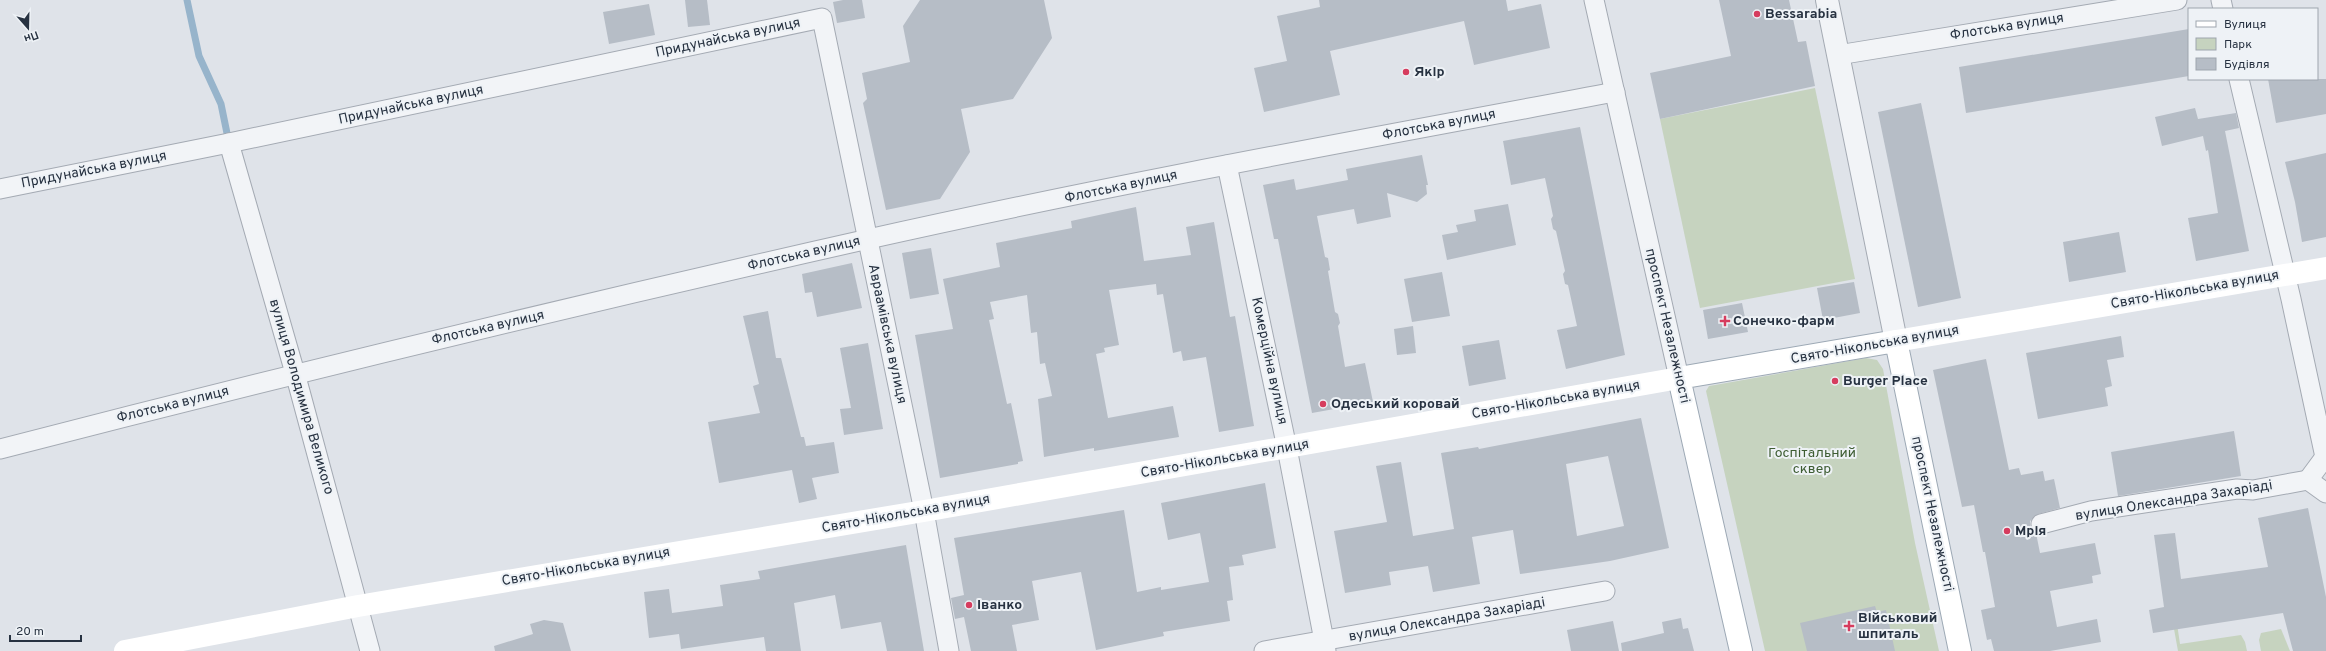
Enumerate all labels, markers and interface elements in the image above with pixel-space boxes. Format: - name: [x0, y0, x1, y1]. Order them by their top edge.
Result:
- place label: Bessarabia: [1765, 6, 1837, 23]
- north arrow: [8, 8, 48, 48]
- legend: [2188, 8, 2318, 80]
- marker: Bessarabia: [1752, 9, 1762, 19]
- street label: Флотська вулиця: [1949, 10, 2065, 44]
- street label: Придунайська вулиця: [654, 14, 802, 62]
- text: Вулиця: [2224, 17, 2266, 33]
- text: Пн: [22, 27, 40, 46]
- text: Парк: [2224, 37, 2252, 53]
- text: Будівля: [2224, 57, 2270, 73]
- place label: Якір: [1414, 64, 1445, 81]
- marker: Якір: [1401, 67, 1411, 77]
- street label: Придунайська вулиця: [337, 81, 485, 129]
- street label: Флотська вулиця: [1381, 106, 1497, 144]
- street label: Придунайська вулиця: [20, 148, 168, 192]
- street label: Флотська вулиця: [1063, 167, 1179, 207]
- street label: Флотська вулиця: [746, 233, 862, 275]
- street label: проспект Незалежності: [1641, 247, 1693, 405]
- street label: Авраамівська вулиця: [864, 263, 910, 405]
- street label: Свято-Нікольська вулиця: [2110, 267, 2280, 313]
- street label: Комерційна вулиця: [1247, 296, 1291, 426]
- street label: вулиця Володимира Великого: [265, 297, 337, 497]
- street label: Флотська вулиця: [430, 307, 546, 349]
- place label: Сонечко-фарм: [1733, 313, 1835, 330]
- marker: Сонечко-фарм: [1720, 316, 1730, 326]
- street label: Свято-Нікольська вулиця: [1790, 322, 1960, 368]
- place label: Burger Place: [1843, 373, 1928, 390]
- marker: Burger Place: [1830, 376, 1840, 386]
- street label: Свято-Нікольська вулиця: [1471, 377, 1641, 423]
- street label: Флотська вулиця: [115, 383, 231, 427]
- place label: Одеський коровай: [1331, 396, 1460, 413]
- marker: Одеський коровай: [1318, 399, 1328, 409]
- street label: проспект Незалежності: [1907, 435, 1957, 593]
- street label: Свято-Нікольська вулиця: [1140, 436, 1310, 482]
- park label: Госпітальний сквер: [1768, 445, 1856, 478]
- street label: вулиця Олександра Захаріаді: [2074, 477, 2274, 525]
- street label: Свято-Нікольська вулиця: [821, 491, 991, 537]
- place label: Мрія: [2015, 523, 2046, 540]
- marker: Мрія: [2002, 526, 2012, 536]
- street label: Свято-Нікольська вулиця: [501, 544, 671, 590]
- street label: вулиця Олександра Захаріаді: [1347, 594, 1547, 646]
- place label: Іванко: [977, 597, 1022, 614]
- marker: Іванко: [964, 600, 974, 610]
- place label: Військовий шпиталь: [1858, 610, 1937, 643]
- scale bar: [10, 617, 81, 643]
- marker: Військовий шпиталь: [1843, 620, 1855, 632]
- text: 20 m: [16, 624, 44, 640]

